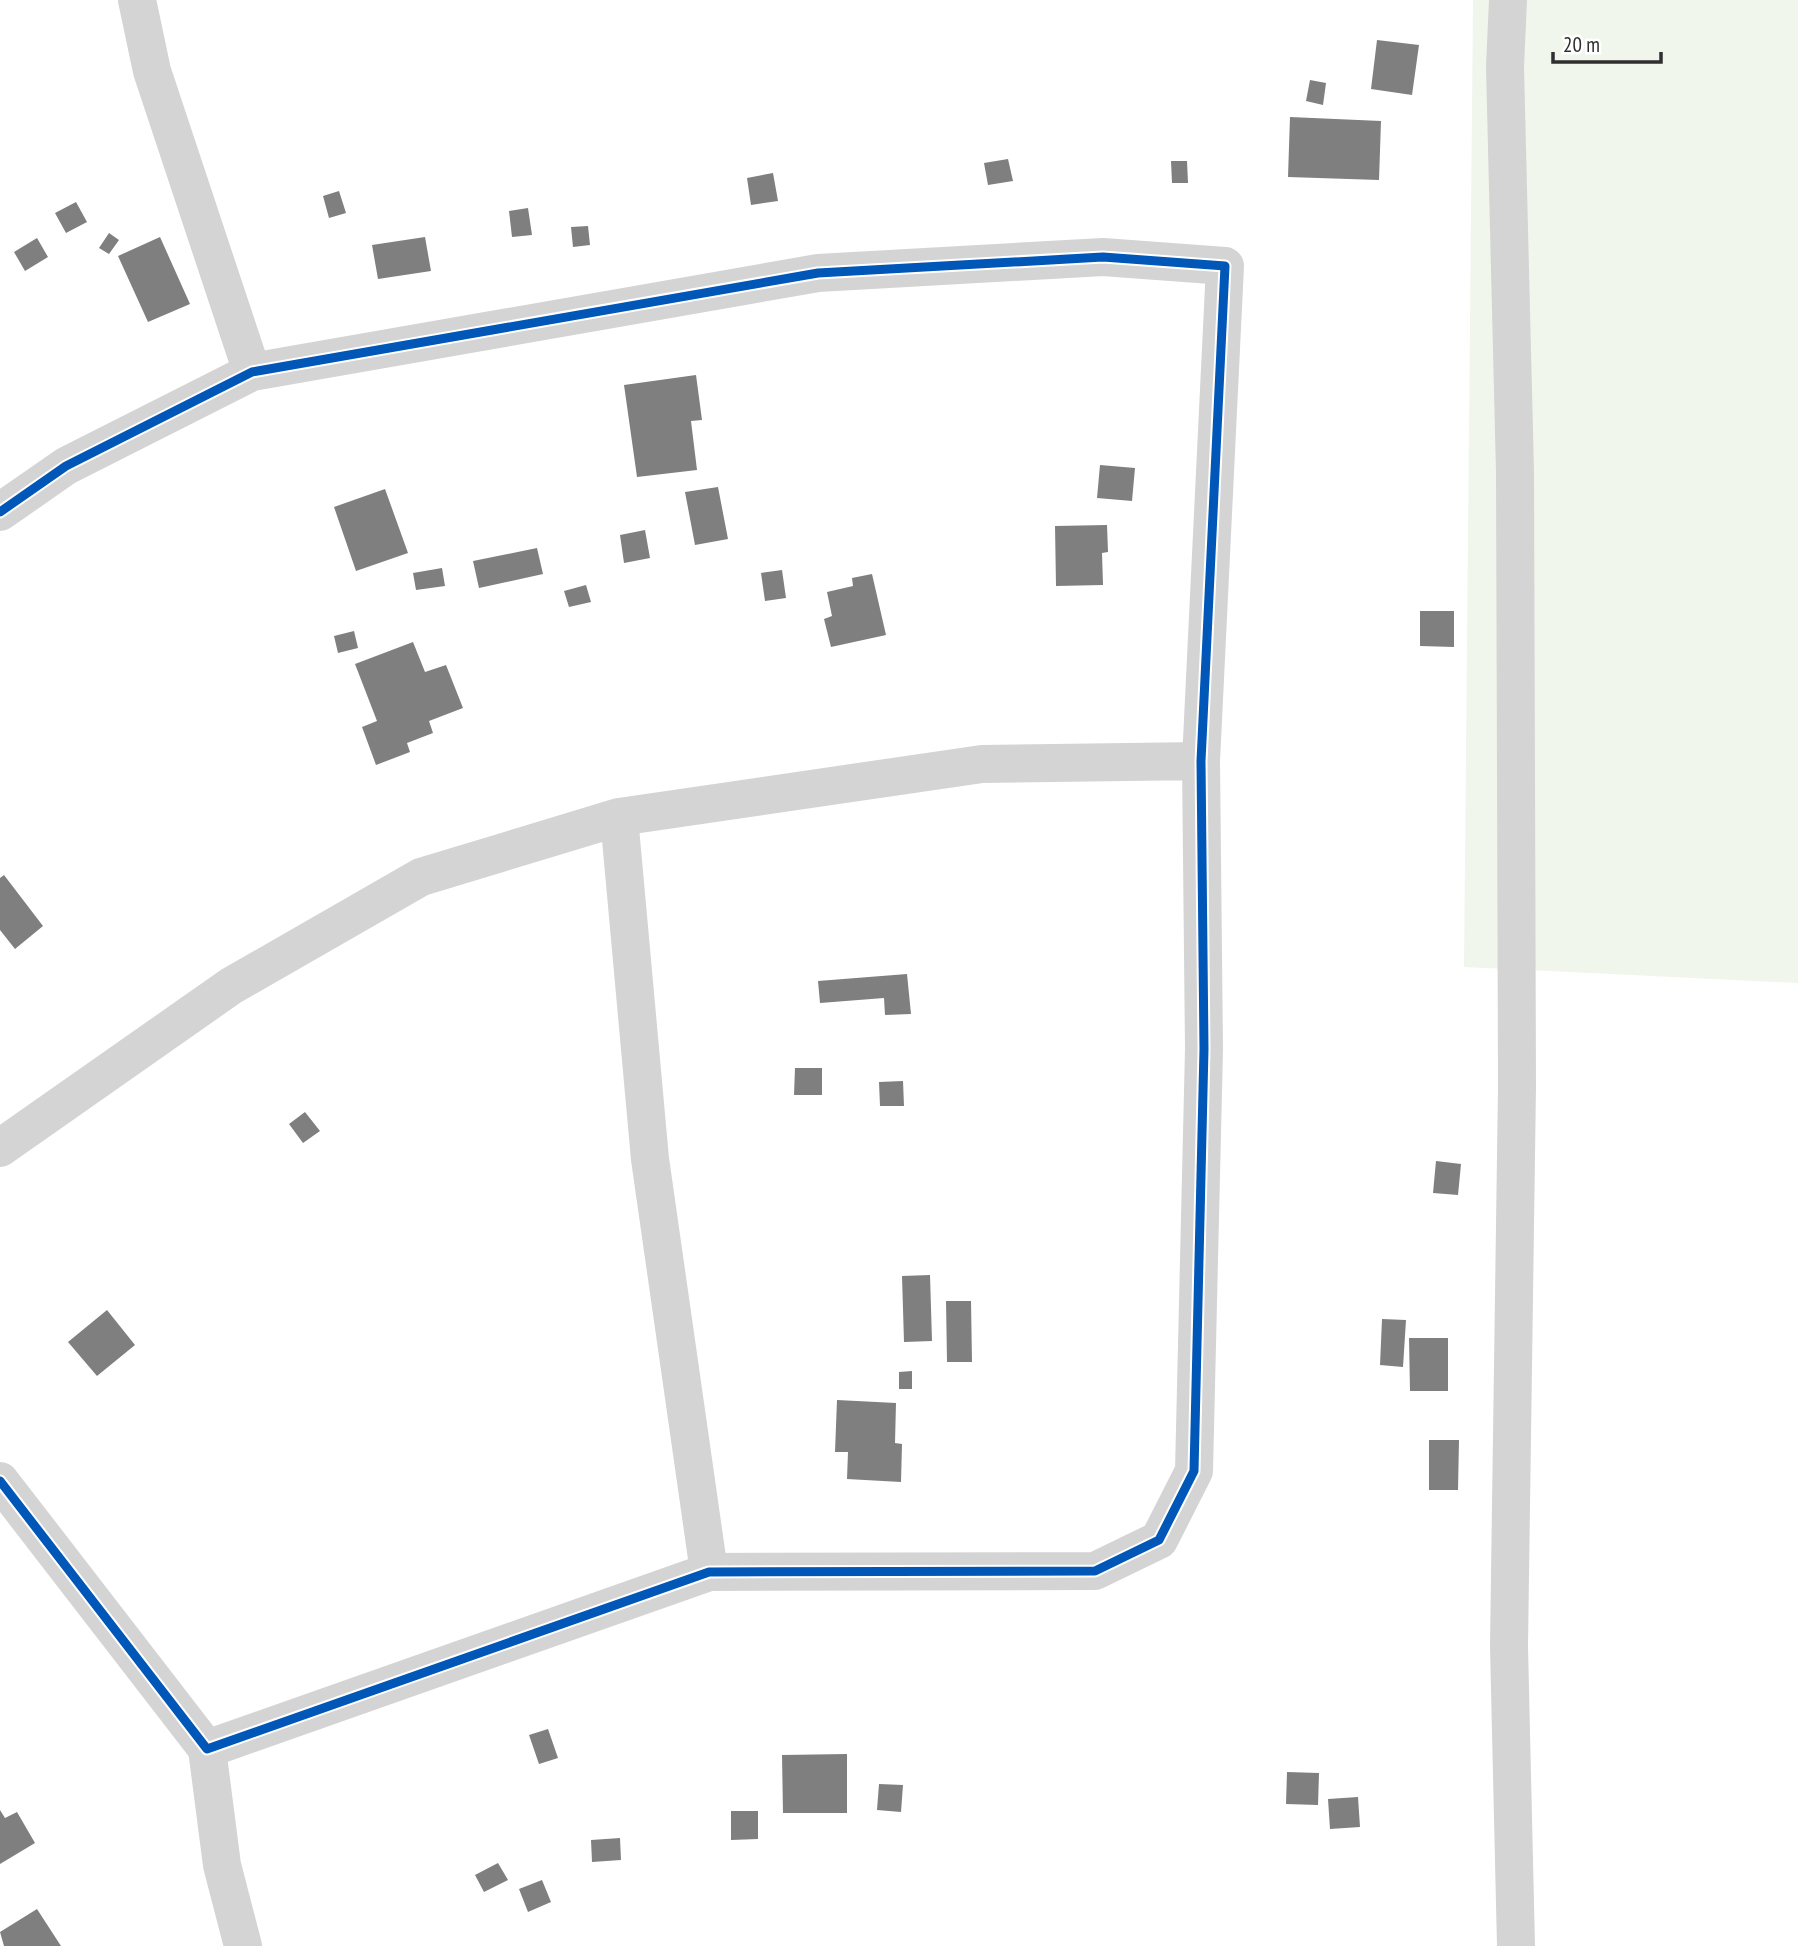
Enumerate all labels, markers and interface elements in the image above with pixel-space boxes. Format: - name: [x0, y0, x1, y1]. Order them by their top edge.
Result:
- scale bar: [1553, 21, 1661, 65]
- text: 20 m: [1563, 31, 1600, 58]

